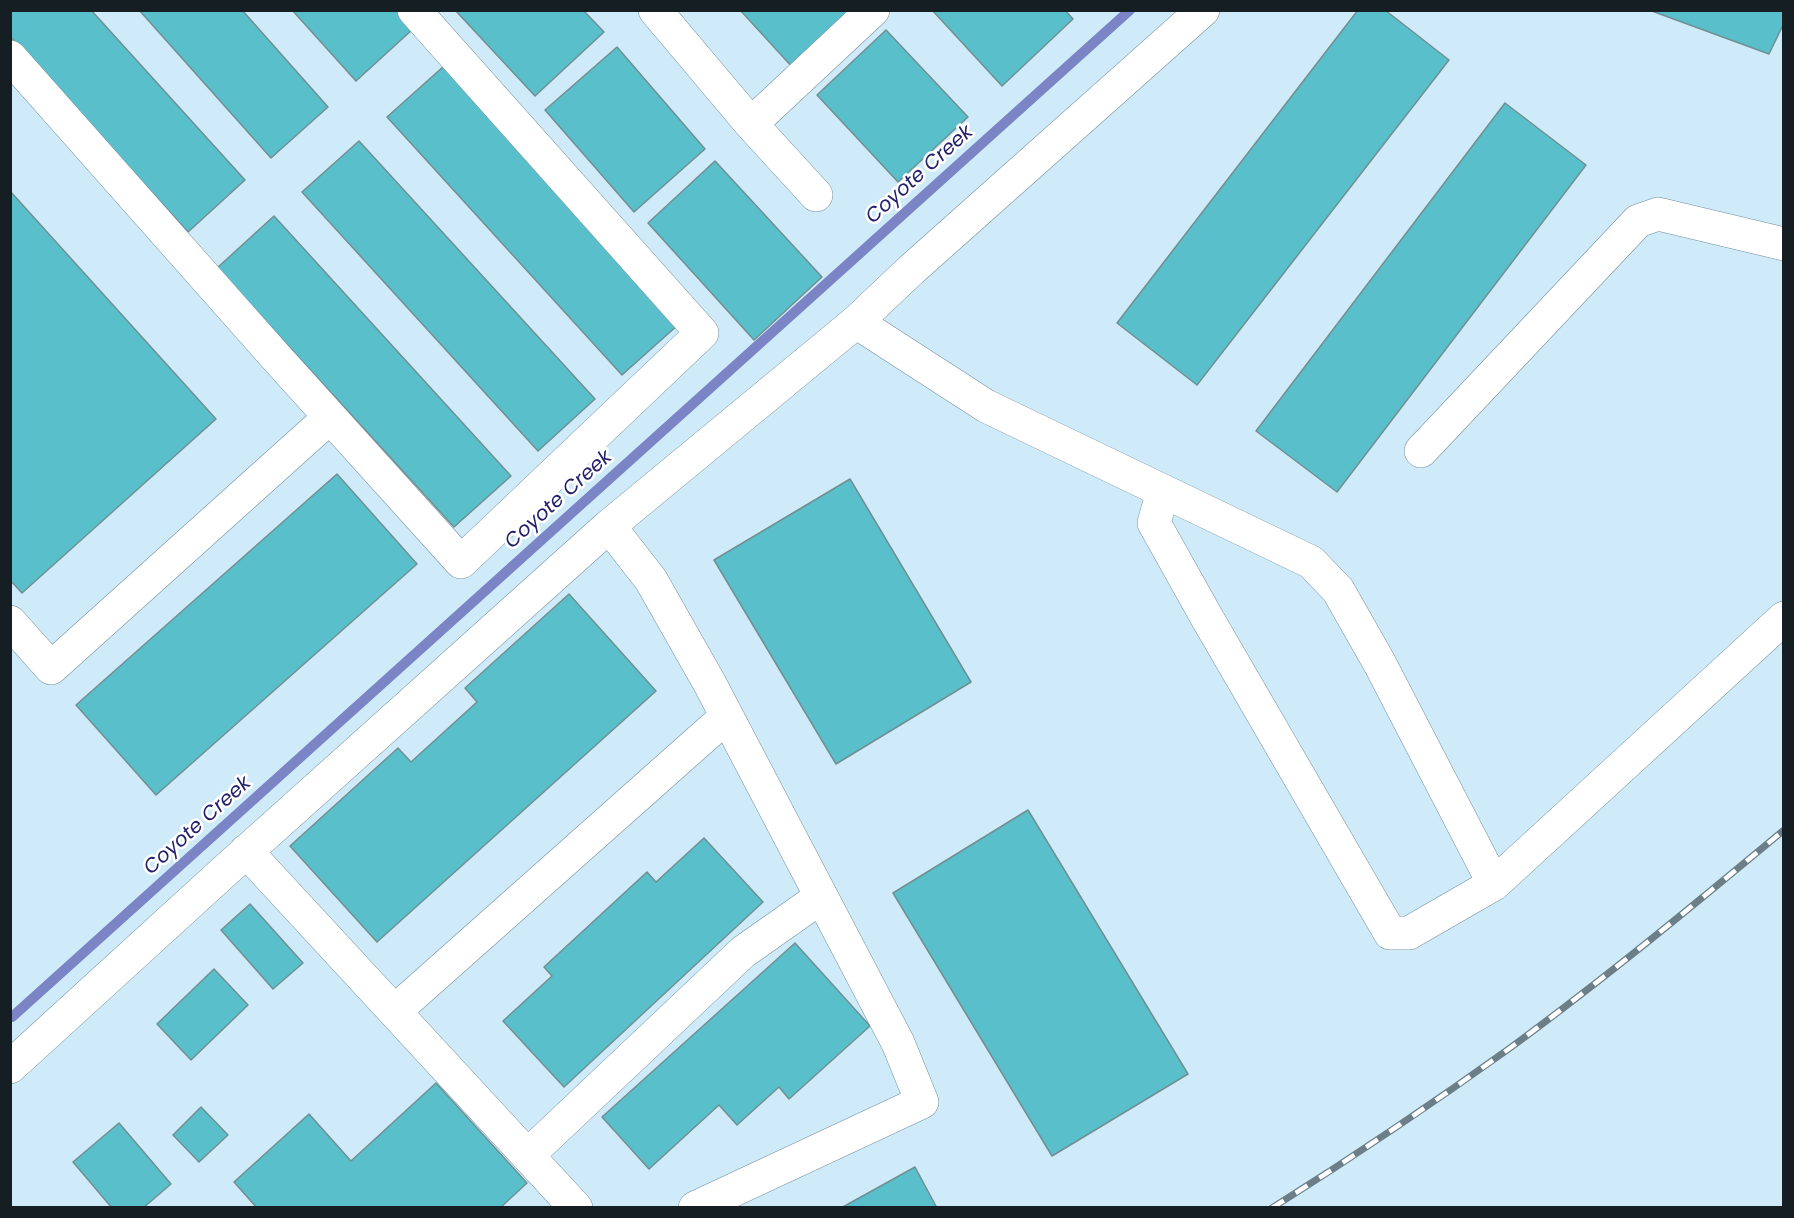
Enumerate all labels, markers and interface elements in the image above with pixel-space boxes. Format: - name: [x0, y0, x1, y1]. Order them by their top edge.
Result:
- water label: Coyote Creek: [861, 121, 979, 229]
- water label: Coyote Creek: [500, 446, 618, 554]
- water label: Coyote Creek: [139, 772, 257, 880]

